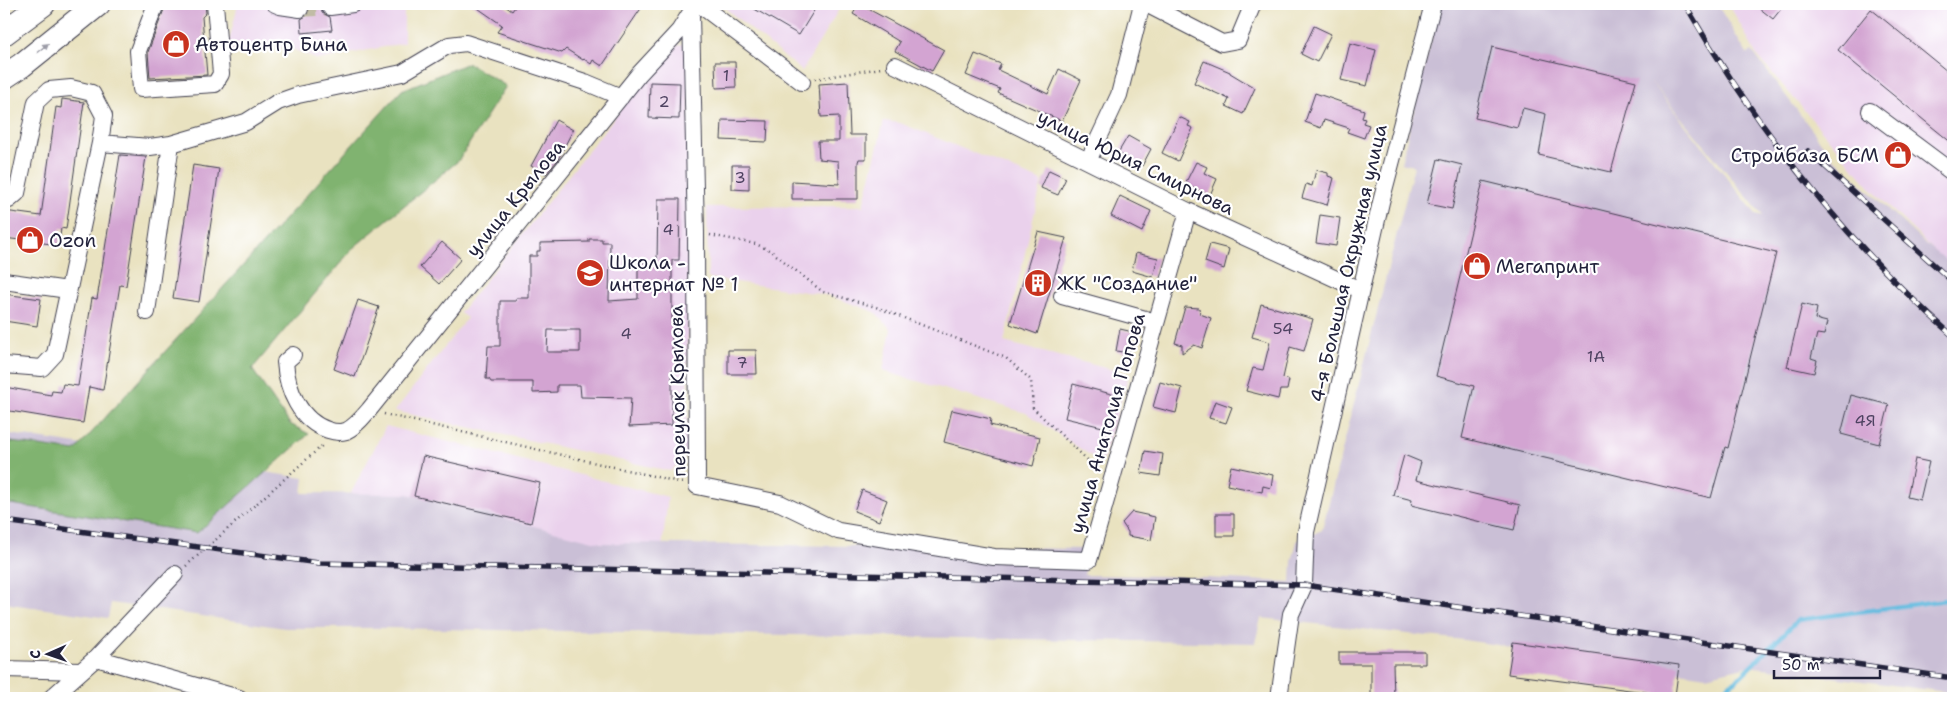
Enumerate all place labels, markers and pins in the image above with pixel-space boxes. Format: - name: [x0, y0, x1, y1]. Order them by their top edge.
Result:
- shop icon: Автоцентр Бина: [161, 29, 191, 59]
- place label: Автоцентр Бина: [195, 32, 348, 57]
- shop icon: Стройбаза БСМ: [1883, 140, 1913, 170]
- place label: Стройбаза БСМ: [1731, 143, 1879, 168]
- shop icon: Ozon: [15, 225, 45, 255]
- place label: Ozon: [49, 228, 96, 253]
- place label: Школа - интернат № 1: [609, 250, 739, 297]
- shop icon: Мегапринт: [1462, 251, 1492, 281]
- place label: Мегапринт: [1496, 254, 1599, 279]
- school or university icon: Школа - интернат № 1: [575, 258, 605, 288]
- building icon: ЖК "Создание": [1023, 268, 1053, 298]
- place label: ЖК "Создание": [1057, 271, 1197, 296]

